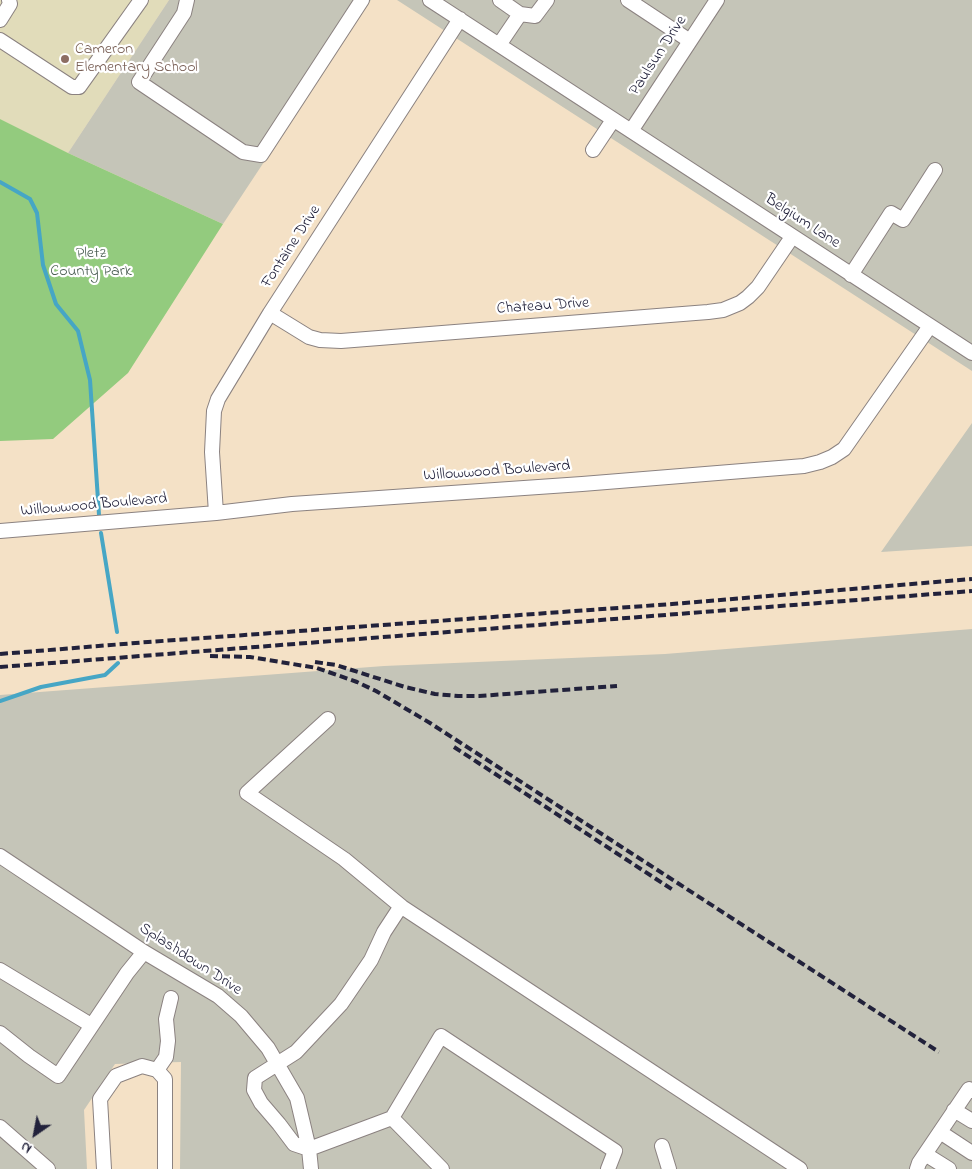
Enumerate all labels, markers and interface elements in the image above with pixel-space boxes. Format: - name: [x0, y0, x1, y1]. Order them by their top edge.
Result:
- street label: Paulsun Drive: [626, 12, 692, 100]
- place label: Cameron Elementary School: [75, 40, 198, 78]
- marker: Cameron Elementary School: [59, 53, 71, 65]
- street label: Belgium Lane: [761, 191, 843, 253]
- street label: Fontaine Drive: [258, 202, 326, 292]
- park label: Pletz County Park: [50, 244, 132, 282]
- street label: Chateau Drive: [496, 294, 590, 320]
- street label: Willowwood Boulevard: [423, 457, 571, 487]
- street label: Willowwood Boulevard: [20, 490, 168, 522]
- street label: Splashdown Drive: [135, 920, 245, 1000]
- north arrow: [10, 1109, 60, 1159]
- text: N: [17, 1136, 36, 1158]

